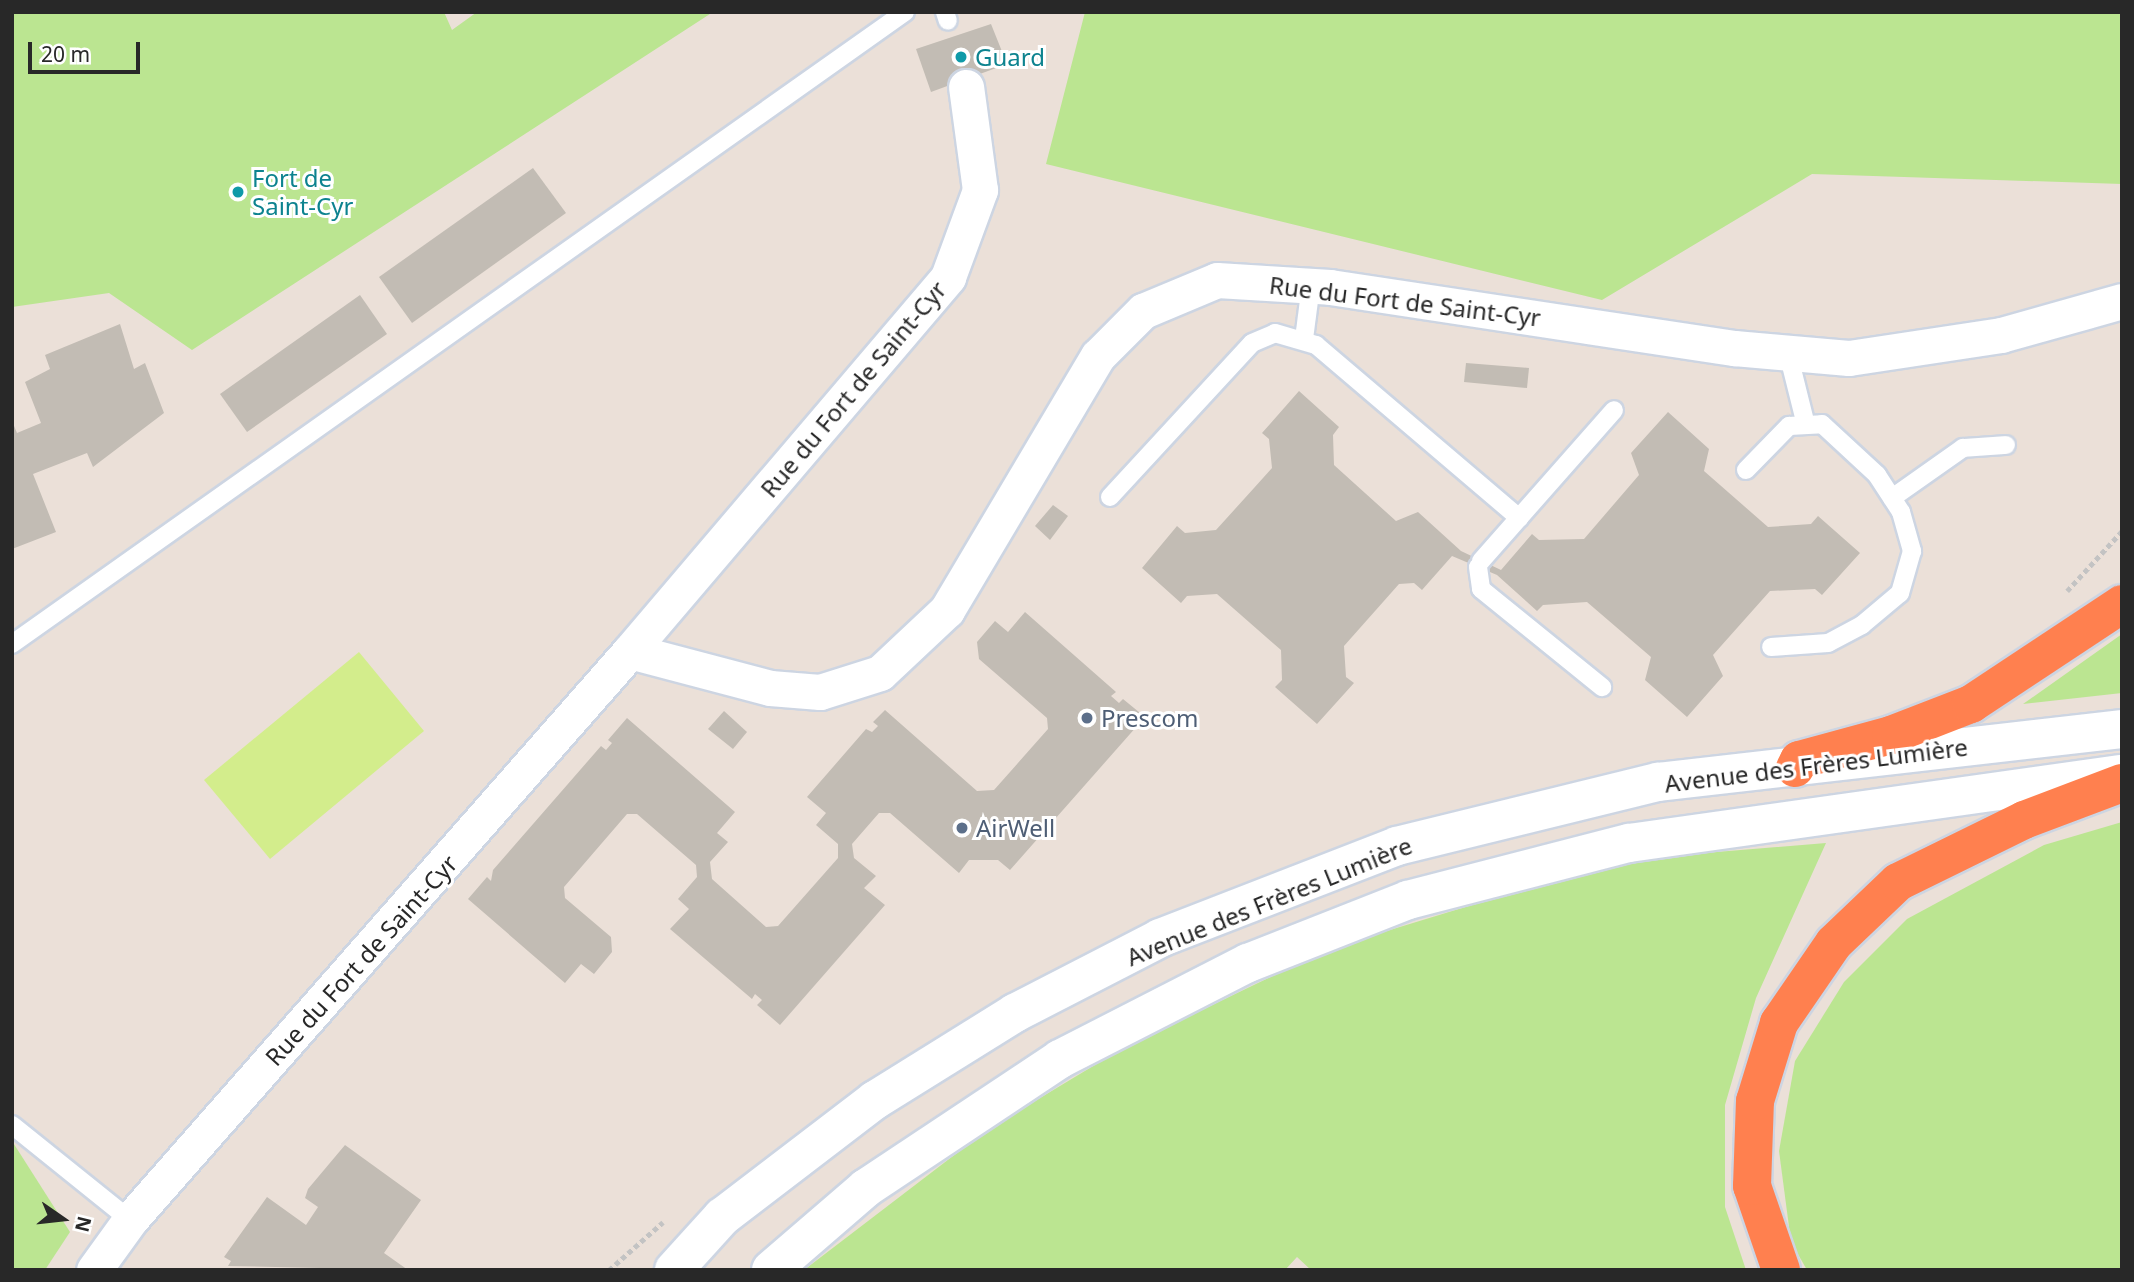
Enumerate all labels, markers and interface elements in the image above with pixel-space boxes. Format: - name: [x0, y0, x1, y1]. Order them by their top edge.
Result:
- scale bar: [32, 28, 144, 72]
- text: 20 m: [41, 40, 90, 68]
- place label: Guard: [975, 43, 1045, 71]
- marker: Guard: [953, 49, 969, 65]
- place label: Fort de Saint-Cyr: [252, 164, 353, 220]
- marker: Fort de Saint-Cyr: [230, 184, 246, 200]
- street label: Rue du Fort de Saint-Cyr: [1268, 270, 1542, 332]
- street label: Rue du Fort de Saint-Cyr: [754, 275, 952, 503]
- place label: Prescom: [1101, 704, 1198, 732]
- marker: Prescom: [1079, 710, 1095, 726]
- street label: Avenue des Frères Lumière: [1663, 732, 1969, 798]
- place label: AirWell: [976, 814, 1055, 842]
- marker: AirWell: [954, 820, 970, 836]
- street label: Avenue des Frères Lumière: [1122, 830, 1416, 972]
- street label: Rue du Fort de Saint-Cyr: [259, 849, 463, 1071]
- north arrow: [28, 1184, 98, 1254]
- text: N: [69, 1213, 98, 1235]

